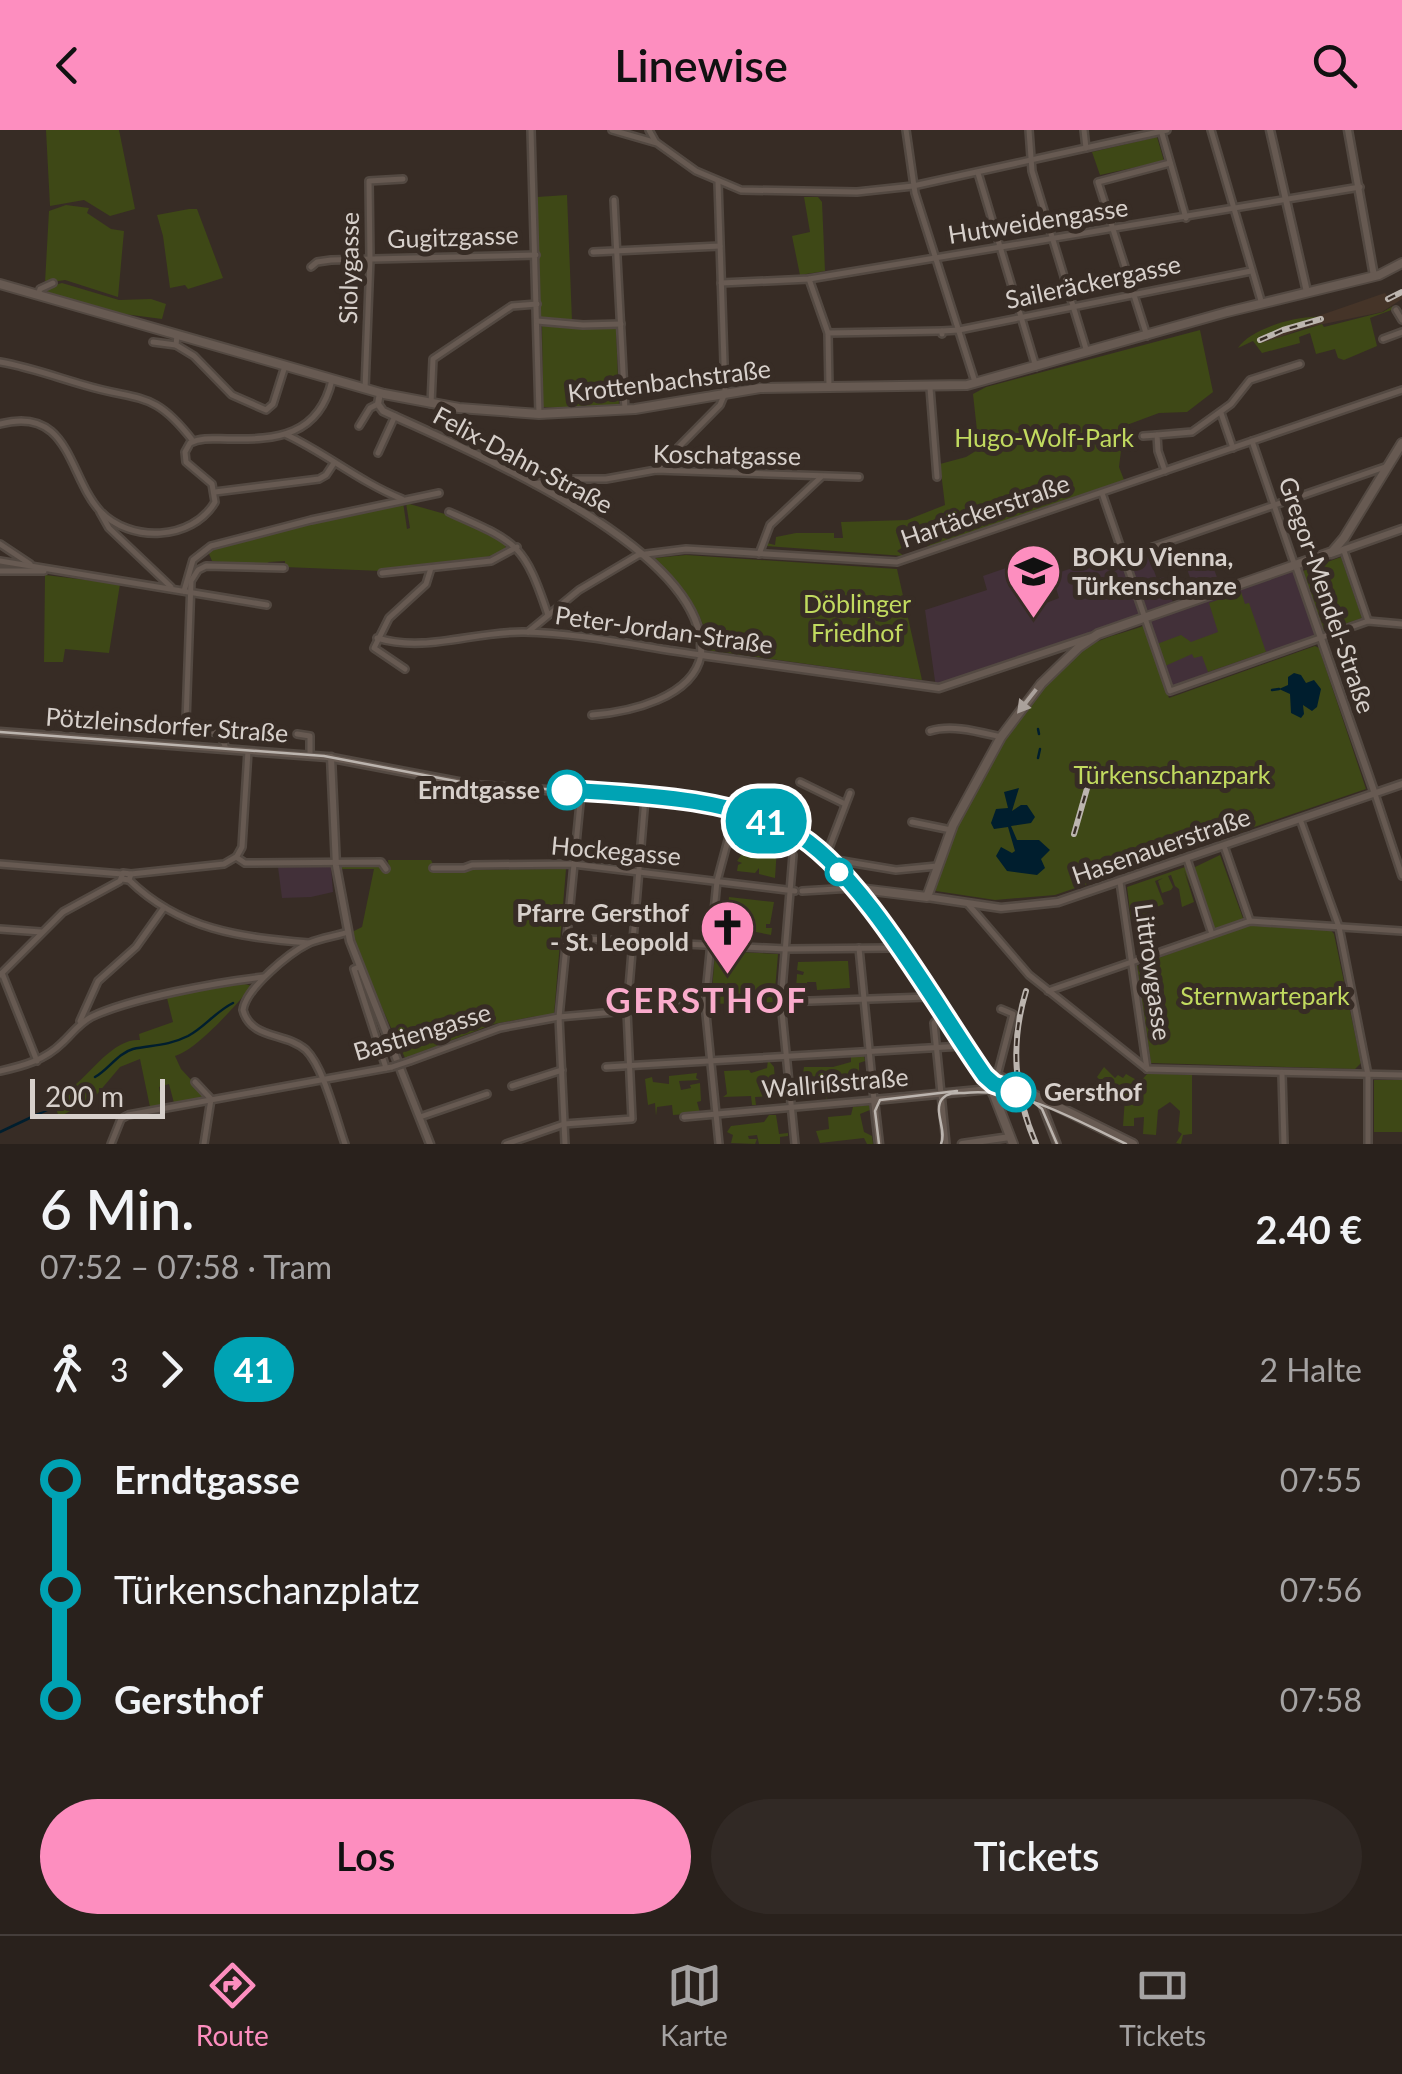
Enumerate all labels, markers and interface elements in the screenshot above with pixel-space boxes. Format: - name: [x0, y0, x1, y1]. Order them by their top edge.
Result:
- icon: back: [40, 38, 95, 93]
- text: Linewise: [614, 38, 788, 92]
- icon: search: [1307, 38, 1362, 93]
- street label: Hutweidengasse: [946, 191, 1130, 249]
- street label: Siolygasse: [332, 212, 364, 324]
- street label: Gugitzgasse: [387, 219, 519, 253]
- street label: Saileräckergasse: [1002, 248, 1183, 314]
- street label: Krottenbachstraße: [566, 353, 772, 407]
- street label: Felix-Dahn-Straße: [429, 399, 618, 519]
- park label: Hugo-Wolf-Park: [954, 422, 1134, 452]
- street label: Koschatgasse: [653, 438, 801, 470]
- street label: Hartäckerstraße: [896, 467, 1073, 553]
- street label: Gregor-Mendel-Straße: [1273, 473, 1383, 717]
- school or university icon: BOKU Vienna, Türkenschanze: [1003, 541, 1063, 620]
- place label: BOKU Vienna, Türkenschanze: [1072, 541, 1237, 600]
- park label: Döblinger Friedhof: [803, 588, 911, 647]
- street label: Peter-Jordan-Straße: [553, 599, 775, 659]
- one-way arrow: [1018, 688, 1038, 714]
- street label: Pötzleinsdorfer Straße: [45, 701, 289, 747]
- park label: Türkenschanzpark: [1074, 759, 1271, 789]
- marker: Erndtgasse: [548, 771, 586, 809]
- place label: Erndtgasse: [418, 774, 540, 804]
- line badge: 41: [721, 788, 811, 854]
- text: 41: [746, 800, 786, 842]
- street label: Hasenauerstraße: [1068, 801, 1254, 890]
- street label: Hockegasse: [550, 829, 682, 871]
- unlabelled marker: [826, 859, 852, 885]
- place label: Pfarre Gersthof - St. Leopold: [516, 897, 689, 956]
- church icon: Pfarre Gersthof - St. Leopold: [698, 897, 758, 976]
- street label: Littrowgasse: [1130, 901, 1178, 1042]
- district label: GERSTHOF: [605, 978, 809, 1020]
- park label: Sternwartepark: [1180, 980, 1350, 1010]
- street label: Bastiengasse: [349, 996, 494, 1066]
- street label: Wallrißstraße: [760, 1061, 909, 1103]
- marker: Gersthof: [997, 1073, 1035, 1111]
- scale bar: [30, 1074, 165, 1118]
- place label: Gersthof: [1044, 1076, 1142, 1106]
- text: 200 m: [45, 1079, 124, 1113]
- text: 6 Min.: [40, 1176, 194, 1242]
- text: 2.40 €: [1256, 1206, 1362, 1252]
- text: 07:52 – 07:58 · Tram: [40, 1247, 332, 1286]
- icon: walk: [40, 1342, 95, 1397]
- icon: forward: [144, 1342, 199, 1397]
- text: 41: [234, 1348, 274, 1390]
- text: 3: [110, 1350, 129, 1389]
- text: 2 Halte: [1260, 1350, 1362, 1389]
- text: Erndtgasse: [114, 1456, 300, 1502]
- text: 07:55: [1280, 1460, 1362, 1499]
- text: Türkenschanzplatz: [114, 1566, 420, 1612]
- text: 07:56: [1280, 1570, 1362, 1609]
- text: Gersthof: [114, 1676, 263, 1722]
- text: 07:58: [1280, 1680, 1362, 1719]
- button: Los: [40, 1799, 691, 1914]
- button: Tickets: [711, 1799, 1362, 1914]
- tab: Route: [196, 1958, 269, 2052]
- tab: Karte: [660, 1958, 728, 2052]
- tab: Tickets: [1119, 1958, 1206, 2052]

